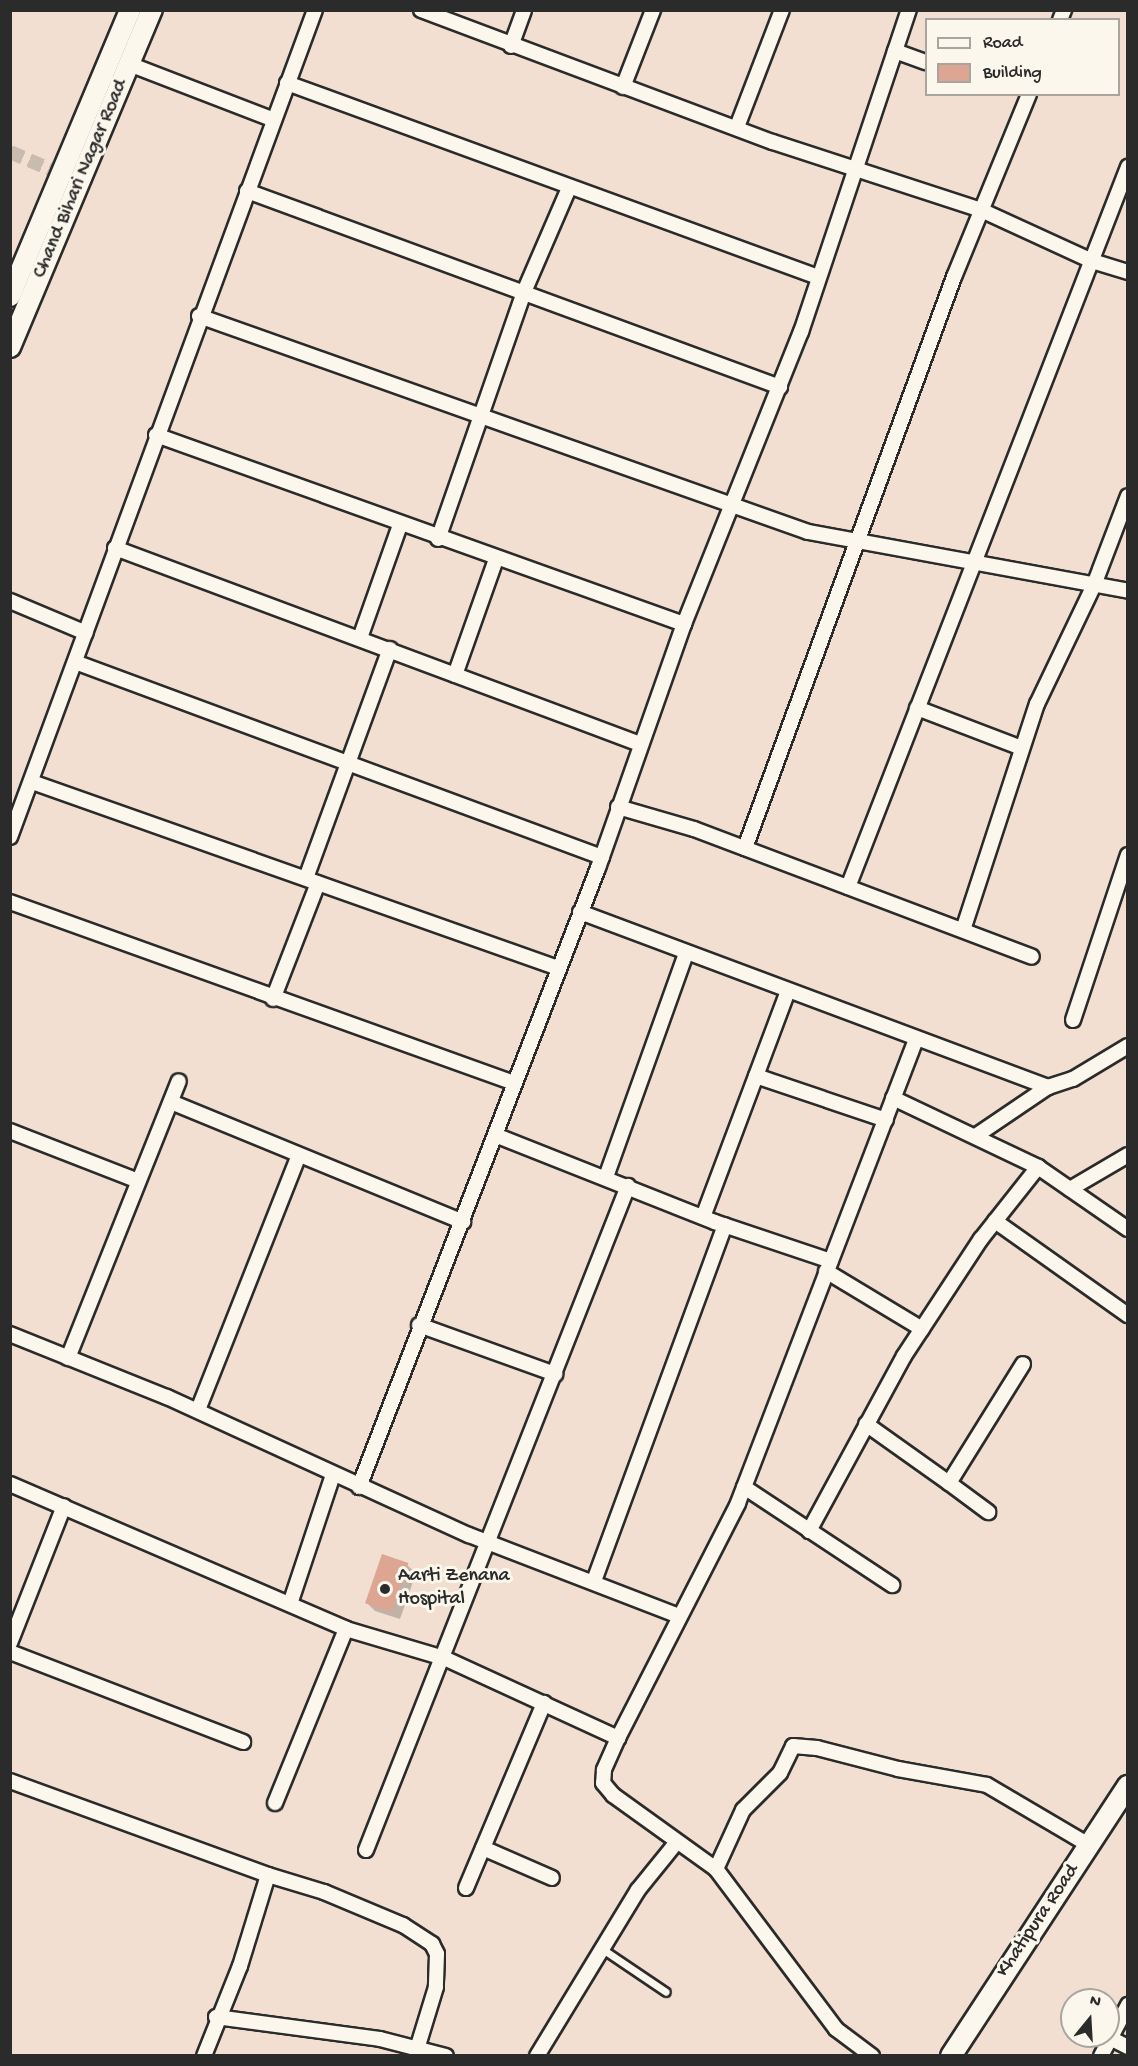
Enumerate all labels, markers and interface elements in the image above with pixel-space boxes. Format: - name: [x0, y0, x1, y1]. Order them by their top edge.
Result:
- legend: [925, 18, 1120, 96]
- text: Road: [983, 33, 1022, 54]
- text: Building: [983, 63, 1042, 84]
- street label: Chand Bihari Nagar Road: [28, 76, 134, 282]
- place label: Aarti Zenana Hospital: [398, 1565, 510, 1612]
- marker: Aarti Zenana Hospital: [376, 1580, 394, 1598]
- street label: Khatipura Road: [991, 1860, 1085, 1982]
- north arrow: [1060, 1988, 1120, 2048]
- text: N: [1087, 1992, 1103, 2013]

